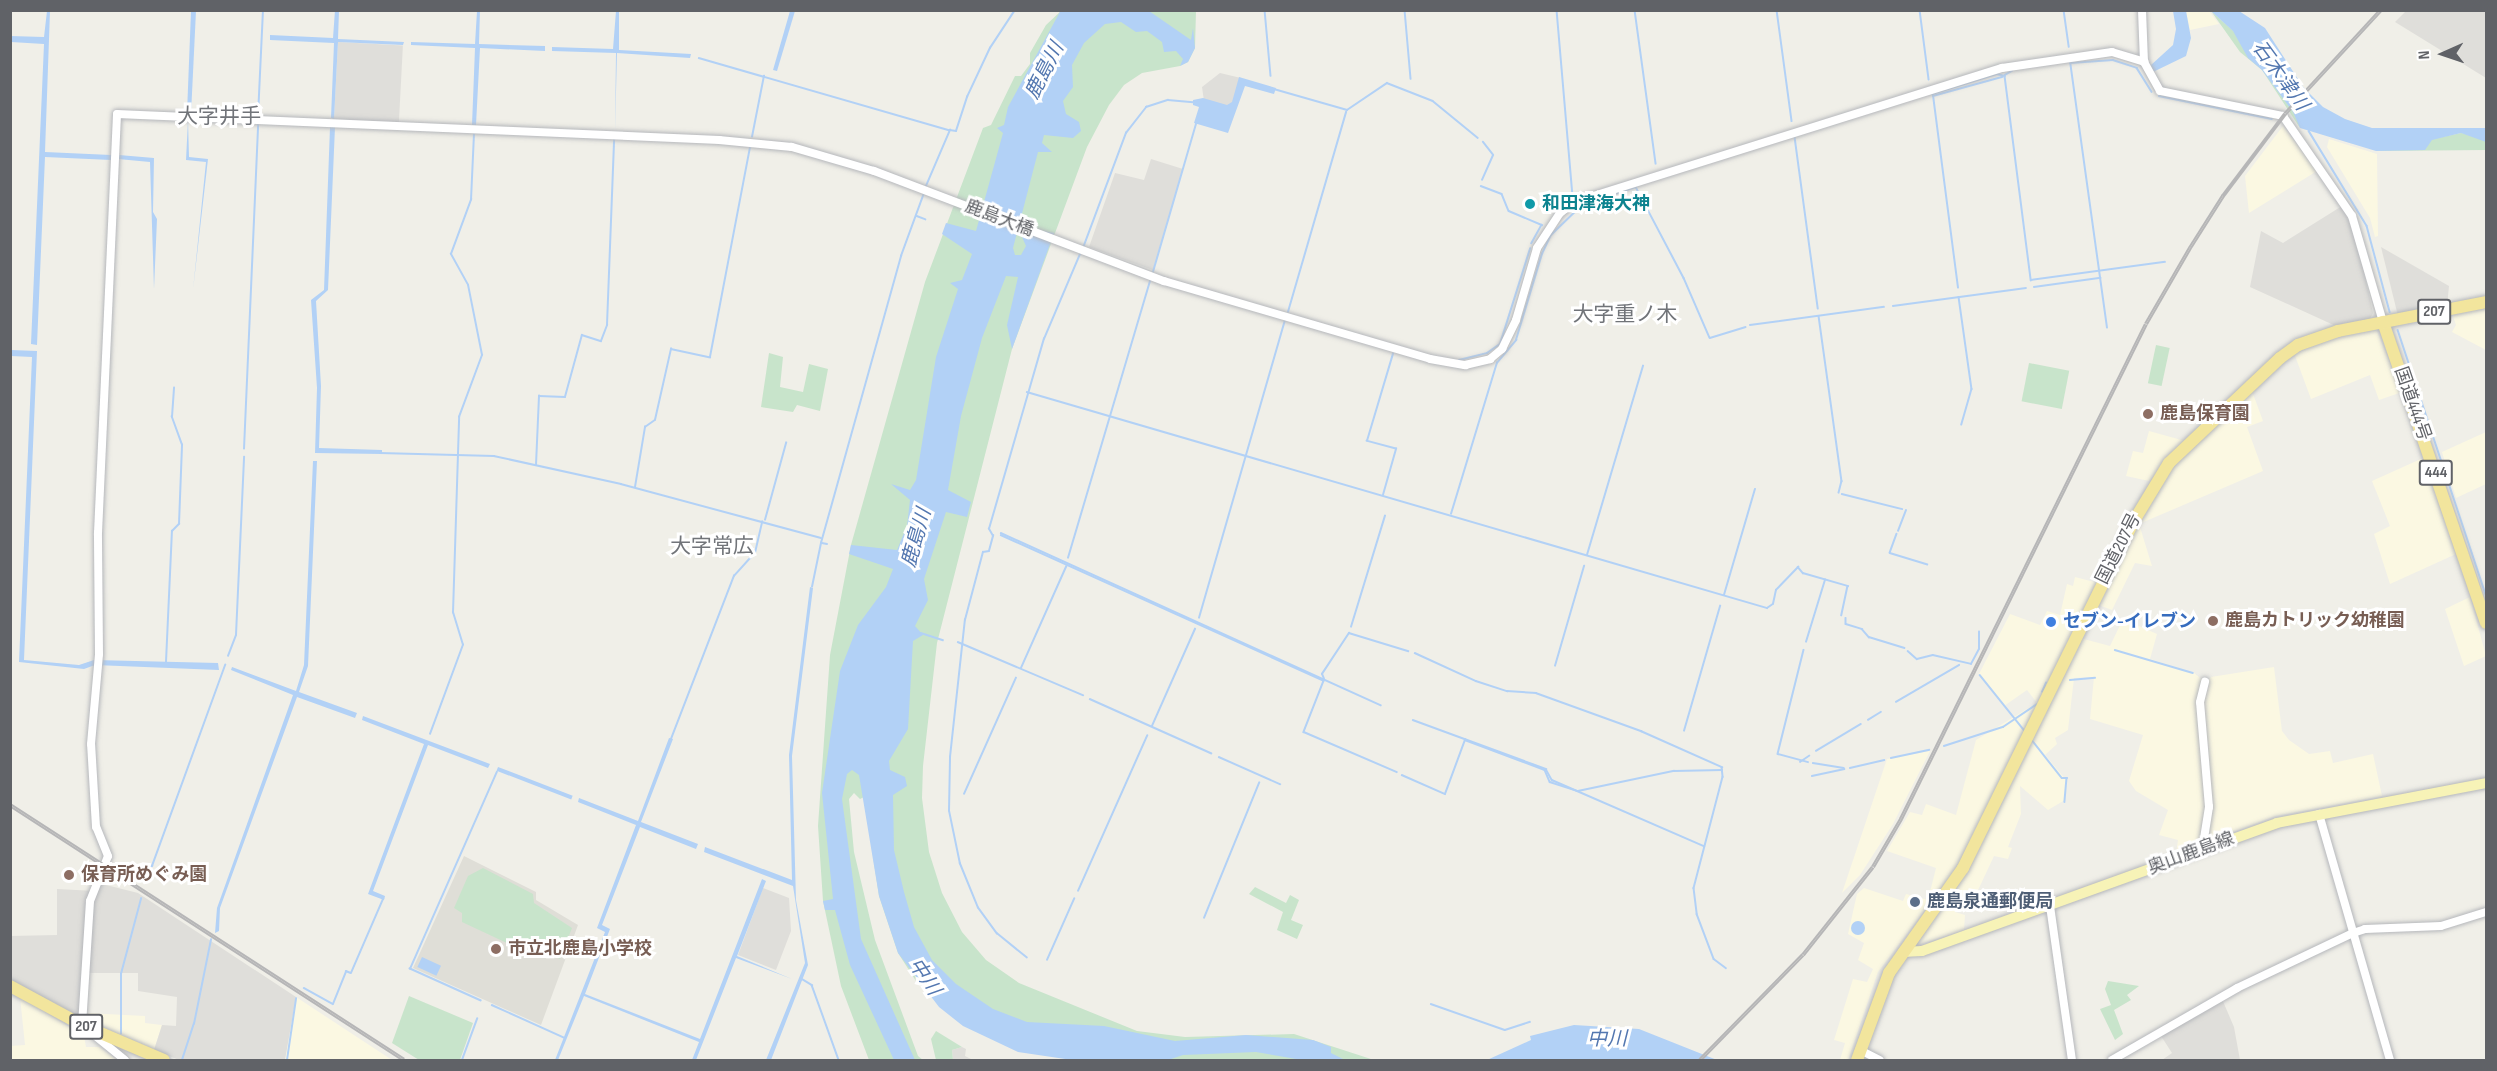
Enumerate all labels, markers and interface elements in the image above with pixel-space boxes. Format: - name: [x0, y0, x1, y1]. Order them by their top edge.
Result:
- north arrow: [2413, 24, 2473, 84]
- water label: 石木津川: [2247, 37, 2313, 115]
- water label: 鹿島川: [1021, 39, 1069, 103]
- text: N: [2415, 50, 2434, 60]
- district label: 大字井手: [177, 104, 261, 130]
- place label: 和田津海大神: [1542, 193, 1650, 215]
- street label: 鹿島大橋: [962, 196, 1036, 242]
- marker: 和田津海大神: [1523, 197, 1537, 211]
- road number: 207: [2416, 299, 2452, 325]
- district label: 大字重ノ木: [1573, 302, 1677, 328]
- street label: 国道444号: [2389, 364, 2435, 444]
- place label: 鹿島保育園: [2160, 403, 2250, 425]
- marker: 鹿島保育園: [2141, 407, 2155, 421]
- road number: 444: [2418, 460, 2454, 486]
- water label: 鹿島川: [897, 506, 937, 570]
- street label: 国道207号: [2092, 510, 2146, 588]
- district label: 大字常広: [670, 534, 754, 560]
- place label: 鹿島カトリック幼稚園: [2225, 610, 2405, 632]
- place label: セブン-イレブン: [2063, 611, 2196, 633]
- marker: 鹿島カトリック幼稚園: [2206, 614, 2220, 628]
- marker: セブン-イレブン: [2044, 615, 2058, 629]
- street label: 奥山鹿島線: [2145, 828, 2237, 880]
- place label: 保育所めぐみ園: [81, 864, 207, 886]
- marker: 保育所めぐみ園: [62, 868, 76, 882]
- place label: 鹿島泉通郵便局: [1927, 891, 2053, 913]
- marker: 鹿島泉通郵便局: [1908, 895, 1922, 909]
- place label: 市立北鹿島小学校: [508, 938, 652, 960]
- marker: 市立北鹿島小学校: [489, 942, 503, 956]
- water label: 中川: [903, 954, 945, 1000]
- road number: 207: [68, 1014, 104, 1040]
- water label: 中川: [1587, 1027, 1627, 1051]

